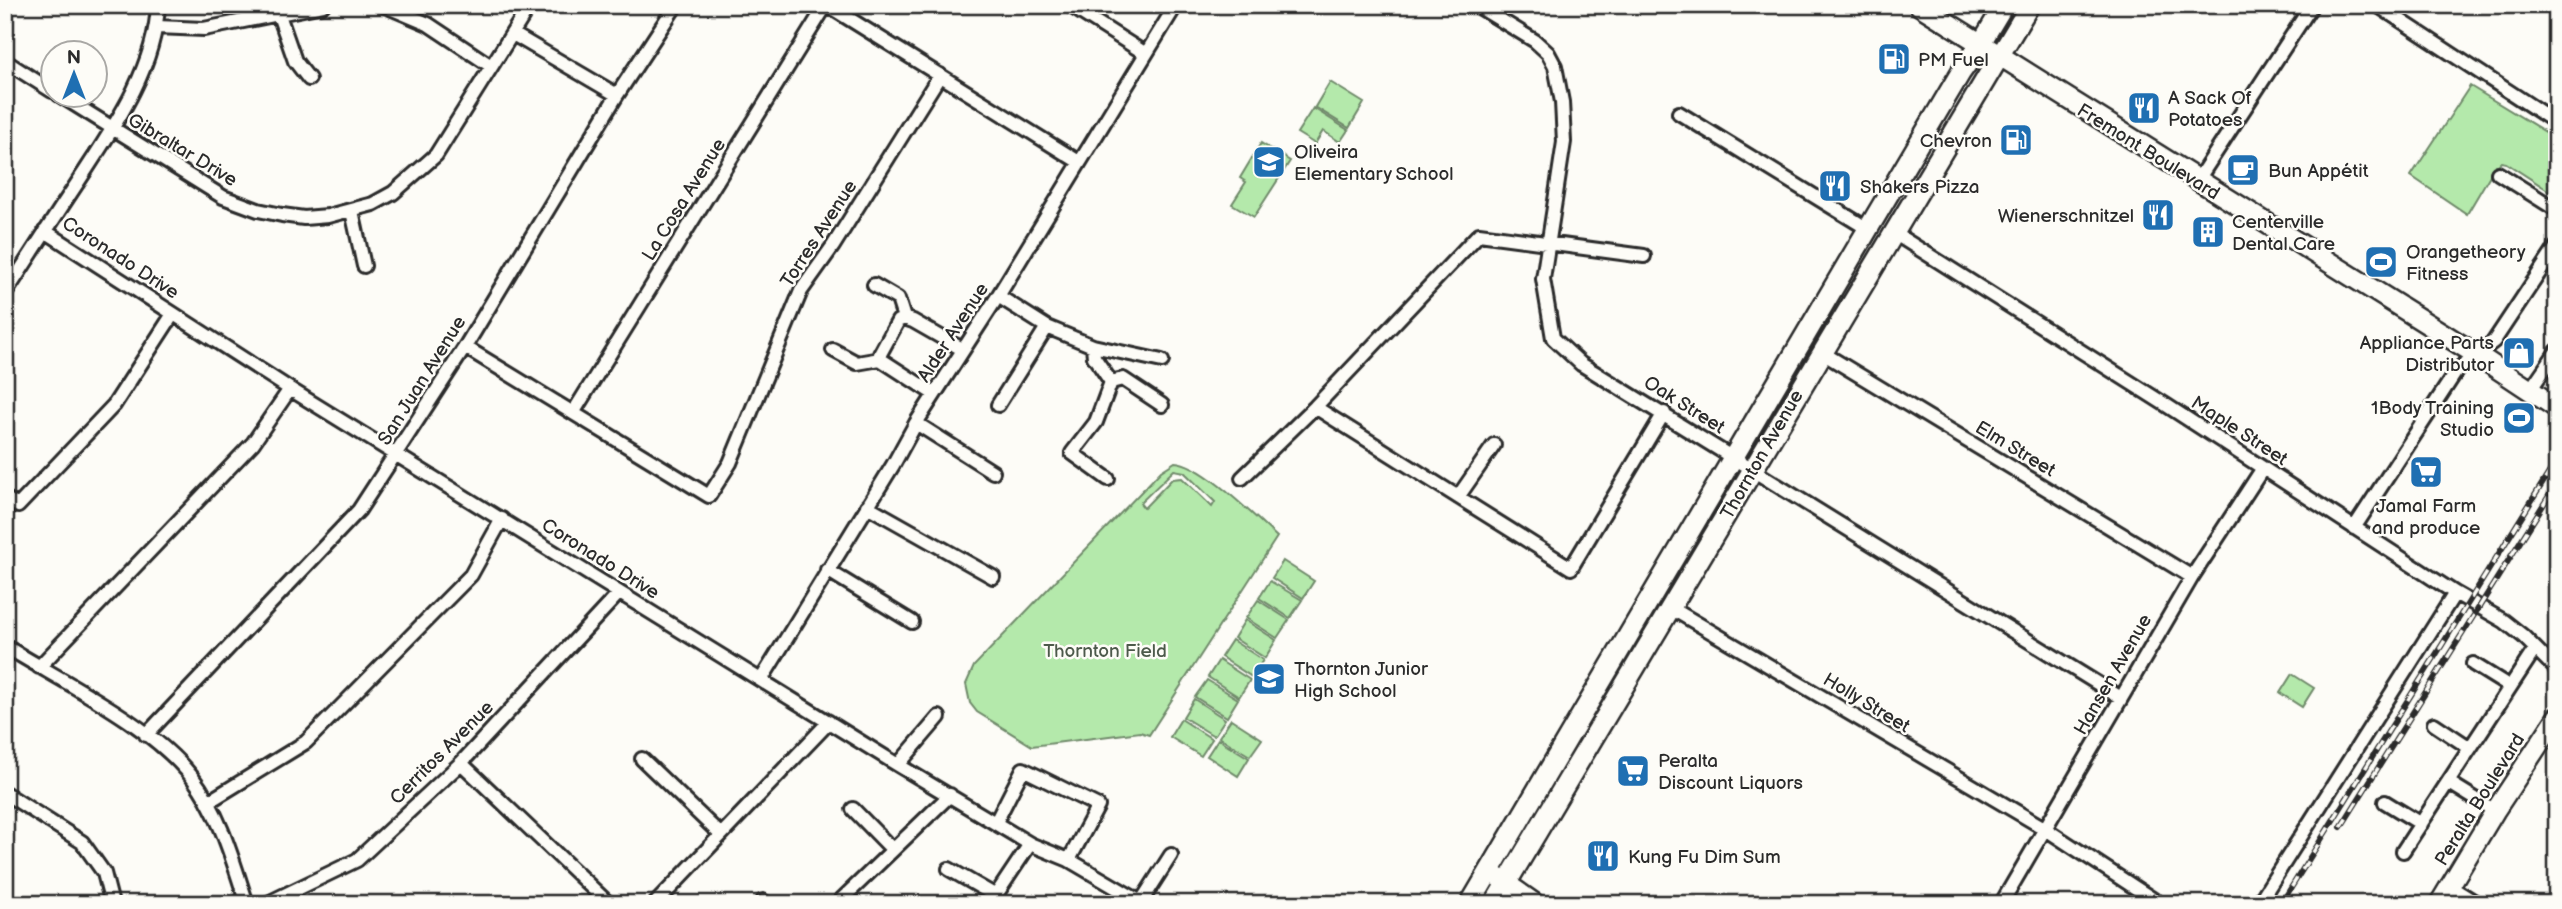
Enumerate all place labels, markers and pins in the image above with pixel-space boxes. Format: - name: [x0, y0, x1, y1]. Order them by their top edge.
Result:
- fuel station icon: PM Fuel: [1875, 40, 1913, 78]
- place label: PM Fuel: [1918, 49, 1989, 72]
- place label: A Sack Of Potatoes: [2168, 87, 2252, 132]
- restaurant icon: A Sack Of Potatoes: [2125, 89, 2163, 127]
- fuel station icon: Chevron: [1997, 121, 2035, 159]
- place label: Chevron: [1920, 130, 1992, 153]
- place label: Oliveira Elementary School: [1294, 141, 1453, 186]
- school or university icon: Oliveira Elementary School: [1250, 143, 1288, 181]
- cafe icon: Bun Appétit: [2224, 151, 2262, 189]
- place label: Bun Appétit: [2268, 160, 2369, 183]
- restaurant icon: Shakers Pizza: [1816, 167, 1854, 205]
- place label: Shakers Pizza: [1860, 176, 1980, 199]
- restaurant icon: Wienerschnitzel: [2139, 196, 2177, 234]
- place label: Wienerschnitzel: [1998, 205, 2134, 228]
- place label: Centerville Dental Care: [2232, 211, 2335, 256]
- building icon: Centerville Dental Care: [2189, 213, 2227, 251]
- place label: Orangetheory Fitness: [2406, 241, 2526, 286]
- sports icon: Orangetheory Fitness: [2362, 243, 2400, 281]
- place label: Appliance Parts Distributor: [2360, 332, 2495, 377]
- shop icon: Appliance Parts Distributor: [2500, 334, 2538, 372]
- place label: 1Body Training Studio: [2371, 397, 2494, 442]
- sports icon: 1Body Training Studio: [2500, 399, 2538, 437]
- supermarket icon: Jamal Farm and produce: [2407, 453, 2445, 491]
- place label: Jamal Farm and produce: [2372, 495, 2480, 540]
- place label: Thornton Junior High School: [1294, 658, 1429, 703]
- school or university icon: Thornton Junior High School: [1250, 660, 1288, 698]
- place label: Peralta Discount Liquors: [1658, 750, 1803, 795]
- supermarket icon: Peralta Discount Liquors: [1614, 752, 1652, 790]
- restaurant icon: Kung Fu Dim Sum: [1584, 837, 1622, 875]
- place label: Kung Fu Dim Sum: [1628, 846, 1781, 869]

